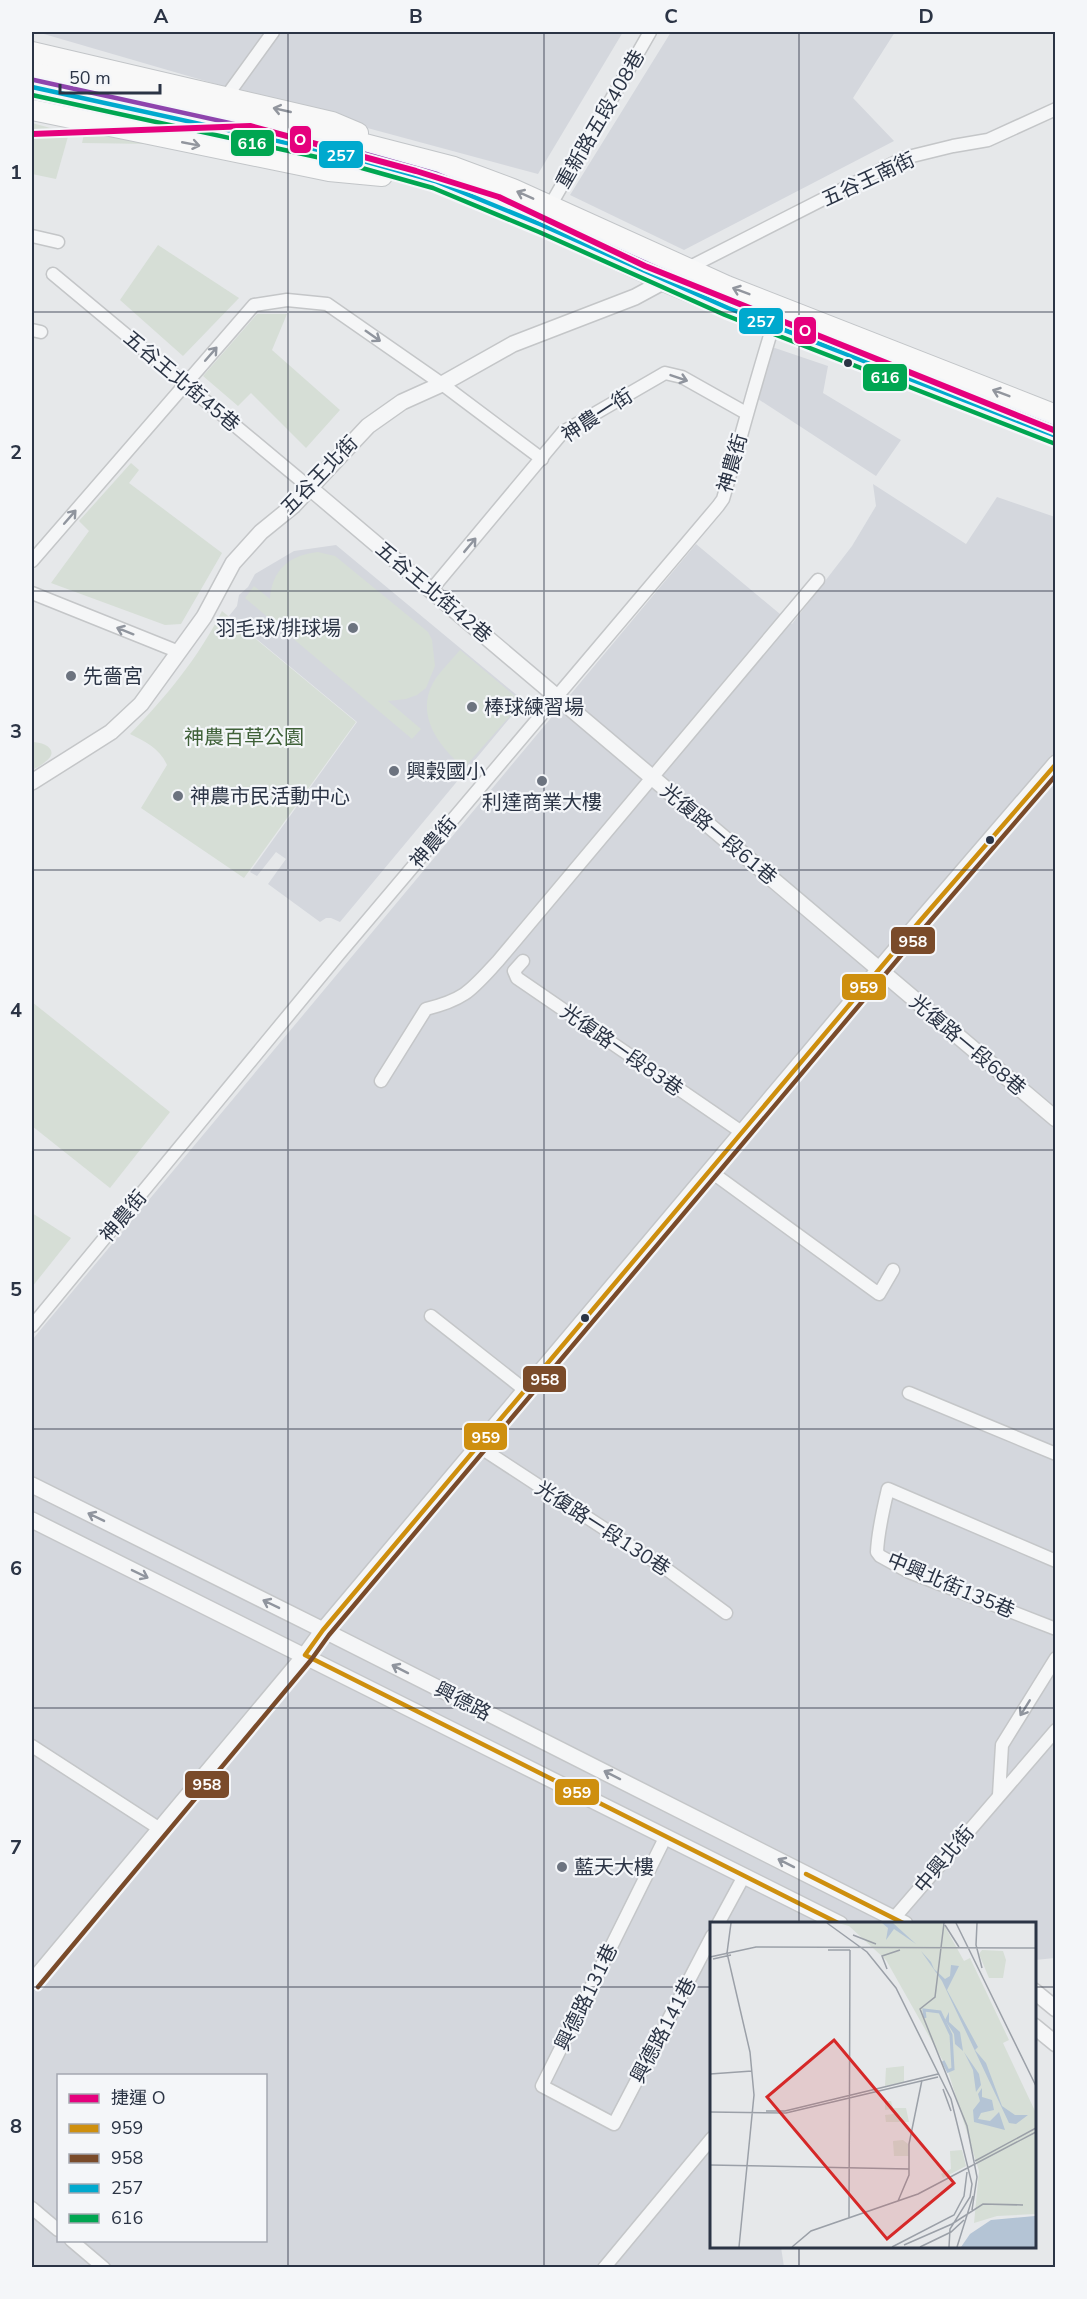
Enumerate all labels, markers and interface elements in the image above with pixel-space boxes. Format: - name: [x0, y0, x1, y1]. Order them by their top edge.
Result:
- text: A: [154, 3, 169, 30]
- text: B: [409, 3, 423, 30]
- text: C: [664, 3, 678, 30]
- text: D: [918, 3, 934, 30]
- street label: 重新路五段408巷: [550, 45, 651, 194]
- scale bar: [60, 57, 160, 95]
- text: 50 m: [69, 66, 111, 90]
- one-way arrow: [273, 104, 292, 116]
- line badge: O: [289, 125, 312, 154]
- line badge: 616: [230, 129, 275, 157]
- text: O: [294, 129, 306, 151]
- text: 616: [238, 133, 266, 155]
- one-way arrow: [181, 139, 201, 150]
- line badge: 257: [318, 140, 364, 169]
- text: 257: [327, 145, 355, 167]
- street label: 五谷王南街: [817, 146, 919, 213]
- text: 1: [10, 159, 22, 186]
- one-way arrow: [516, 188, 534, 199]
- one-way arrow: [733, 285, 751, 296]
- line badge: 257: [738, 307, 784, 335]
- text: 257: [747, 311, 775, 333]
- line badge: O: [793, 316, 817, 345]
- text: O: [799, 320, 811, 342]
- street label: 五谷王北街45巷: [118, 325, 246, 438]
- one-way arrow: [365, 330, 381, 342]
- one-way arrow: [205, 346, 218, 362]
- unlabelled marker: [842, 357, 854, 369]
- line badge: 616: [862, 363, 908, 392]
- text: 616: [871, 367, 899, 389]
- one-way arrow: [669, 373, 688, 384]
- street label: 神農一街: [556, 382, 638, 449]
- one-way arrow: [992, 387, 1011, 398]
- street label: 五谷王北街: [275, 430, 364, 521]
- street label: 神農街: [711, 431, 754, 496]
- text: 2: [10, 439, 22, 466]
- one-way arrow: [63, 510, 77, 525]
- street label: 五谷王北街42巷: [370, 536, 498, 649]
- one-way arrow: [463, 537, 476, 553]
- place label: 羽毛球/排球場: [215, 615, 341, 642]
- marker: 羽毛球/排球場: [346, 621, 360, 635]
- one-way arrow: [116, 624, 134, 635]
- place label: 先嗇宮: [83, 663, 143, 690]
- marker: 先嗇宮: [64, 669, 78, 683]
- place label: 棒球練習場: [484, 694, 584, 721]
- marker: 棒球練習場: [465, 700, 479, 714]
- text: 3: [10, 718, 22, 745]
- park label: 神農百草公園: [184, 724, 304, 751]
- place label: 興穀國小: [406, 758, 486, 785]
- marker: 興穀國小: [387, 764, 401, 778]
- marker: 利達商業大樓: [535, 774, 549, 788]
- street label: 光復路一段61巷: [655, 778, 783, 891]
- place label: 神農市民活動中心: [190, 783, 350, 810]
- marker: 神農市民活動中心: [171, 789, 185, 803]
- place label: 利達商業大樓: [482, 789, 602, 816]
- street label: 神農街: [404, 811, 463, 874]
- unlabelled marker: [984, 834, 996, 846]
- line badge: 958: [890, 926, 936, 955]
- text: 958: [899, 931, 927, 953]
- line badge: 959: [841, 973, 887, 1001]
- text: 959: [850, 977, 878, 999]
- street label: 光復路一段68巷: [904, 989, 1032, 1102]
- text: 4: [10, 997, 22, 1024]
- street label: 光復路一段83巷: [555, 998, 688, 1103]
- street label: 神農街: [94, 1185, 153, 1248]
- text: 5: [10, 1276, 22, 1303]
- unlabelled marker: [579, 1312, 591, 1324]
- line badge: 958: [522, 1365, 567, 1393]
- text: 958: [531, 1369, 559, 1391]
- line badge: 959: [463, 1422, 508, 1451]
- text: 959: [472, 1427, 500, 1449]
- street label: 光復路一段130巷: [530, 1475, 675, 1582]
- one-way arrow: [88, 1511, 106, 1523]
- street label: 中興北街135巷: [883, 1546, 1019, 1624]
- text: 6: [10, 1555, 22, 1582]
- one-way arrow: [131, 1568, 149, 1580]
- one-way arrow: [262, 1597, 280, 1609]
- one-way arrow: [392, 1662, 410, 1674]
- street label: 興德路: [430, 1676, 496, 1727]
- one-way arrow: [1018, 1699, 1030, 1716]
- one-way arrow: [603, 1769, 621, 1781]
- line badge: 958: [184, 1770, 230, 1799]
- text: 958: [193, 1774, 221, 1796]
- line badge: 959: [554, 1778, 600, 1806]
- text: 959: [563, 1782, 591, 1804]
- street label: 中興北街: [908, 1820, 980, 1899]
- text: 7: [10, 1834, 22, 1861]
- place label: 藍天大樓: [574, 1854, 654, 1881]
- one-way arrow: [777, 1857, 795, 1869]
- marker: 藍天大樓: [555, 1860, 569, 1874]
- inset map: [710, 1922, 1036, 2248]
- street label: 興德路131巷: [549, 1939, 624, 2055]
- street label: 興德路141巷: [624, 1973, 703, 2088]
- legend: [57, 2074, 267, 2242]
- text: 捷運 O: [111, 2086, 165, 2110]
- text: 8: [10, 2113, 22, 2140]
- text: 959: [111, 2116, 143, 2140]
- text: 958: [111, 2146, 143, 2170]
- text: 257: [111, 2176, 143, 2200]
- text: 616: [111, 2206, 143, 2230]

